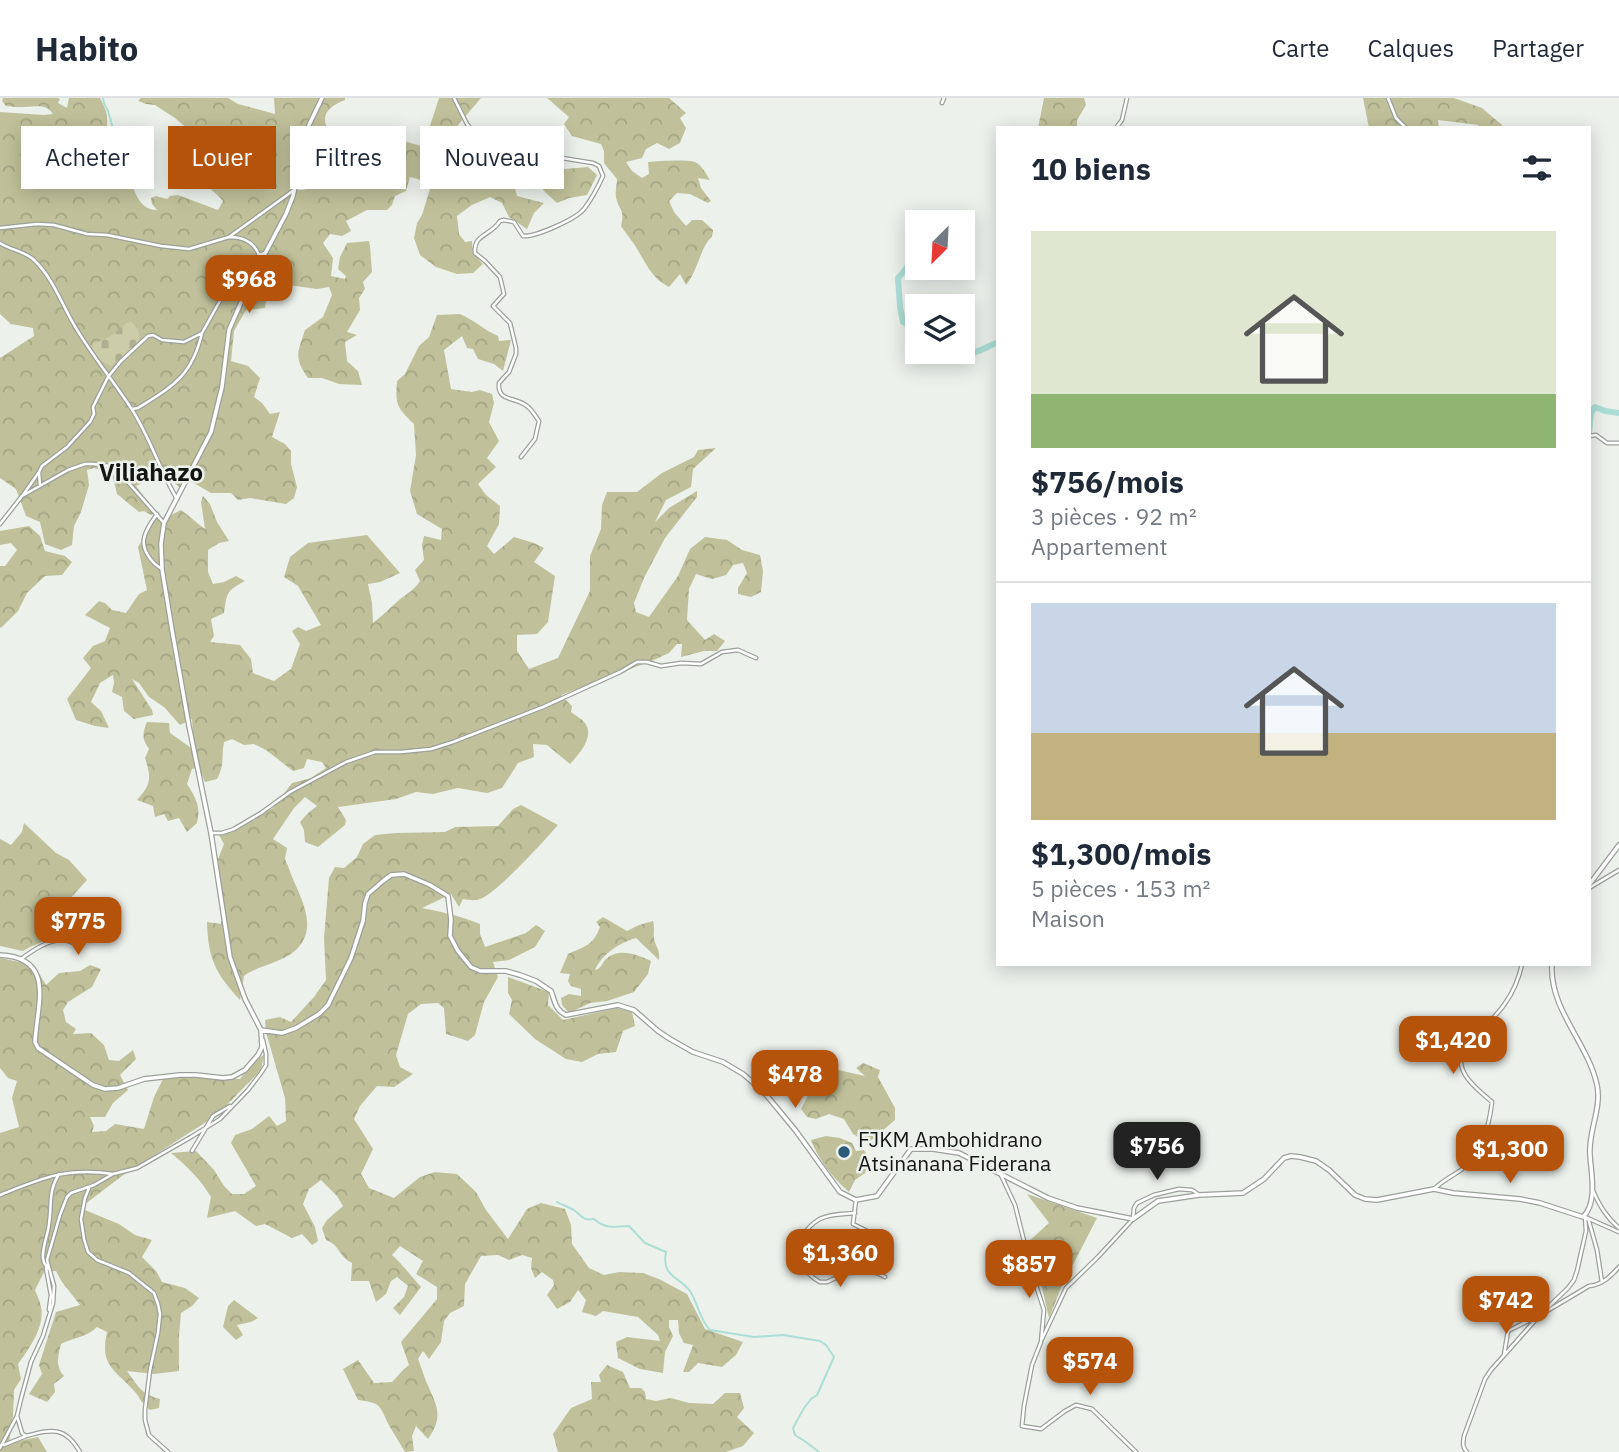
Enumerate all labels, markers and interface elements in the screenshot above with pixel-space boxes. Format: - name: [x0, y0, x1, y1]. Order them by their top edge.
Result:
- text: Habito: [35, 27, 138, 70]
- text: Carte: [1271, 32, 1330, 64]
- text: Calques: [1368, 32, 1454, 64]
- text: Partager: [1492, 32, 1584, 64]
- chip: Acheter: [21, 126, 154, 189]
- chip: Louer: [168, 126, 276, 189]
- chip: Filtres: [290, 126, 406, 189]
- chip: Nouveau: [420, 126, 564, 189]
- text: 10 biens: [1031, 149, 1151, 188]
- icon: filters: [1518, 149, 1556, 187]
- north arrow: [905, 210, 975, 280]
- map controls: [905, 210, 975, 364]
- pin: $968: [208, 256, 290, 315]
- text: $968: [221, 263, 277, 293]
- icon: home: [1231, 276, 1357, 402]
- button: layers: [905, 294, 975, 364]
- district label: Viliahazo: [99, 456, 203, 488]
- text: $756/mois: [1031, 462, 1184, 501]
- text: 3 pièces · 92 m²: [1031, 501, 1197, 531]
- text: Appartement: [1031, 531, 1168, 561]
- icon: home: [1231, 648, 1357, 774]
- text: $1,300/mois: [1031, 834, 1211, 873]
- text: 5 pièces · 153 m²: [1031, 873, 1210, 903]
- pin: $775: [37, 898, 119, 957]
- text: Maison: [1031, 903, 1105, 933]
- text: $775: [50, 905, 106, 935]
- pin: $1,420: [1396, 1016, 1510, 1076]
- text: $1,420: [1415, 1024, 1491, 1054]
- pin: $478: [754, 1051, 836, 1110]
- text: $478: [767, 1058, 823, 1088]
- pin: $756: [1116, 1122, 1198, 1182]
- place label: FJKM Ambohidrano Atsinanana Fiderana: [858, 1125, 1051, 1177]
- pin: $1,300: [1453, 1126, 1567, 1185]
- text: $756: [1129, 1130, 1185, 1160]
- text: $1,300: [1472, 1133, 1548, 1163]
- marker: FJKM Ambohidrano Atsinanana Fiderana: [836, 1144, 852, 1160]
- pin: $1,360: [783, 1230, 897, 1289]
- text: $1,360: [802, 1237, 878, 1267]
- pin: $857: [988, 1240, 1070, 1300]
- text: $857: [1001, 1248, 1057, 1278]
- pin: $742: [1465, 1276, 1547, 1336]
- text: $742: [1478, 1284, 1534, 1314]
- pin: $574: [1049, 1338, 1131, 1397]
- text: $574: [1062, 1345, 1118, 1375]

